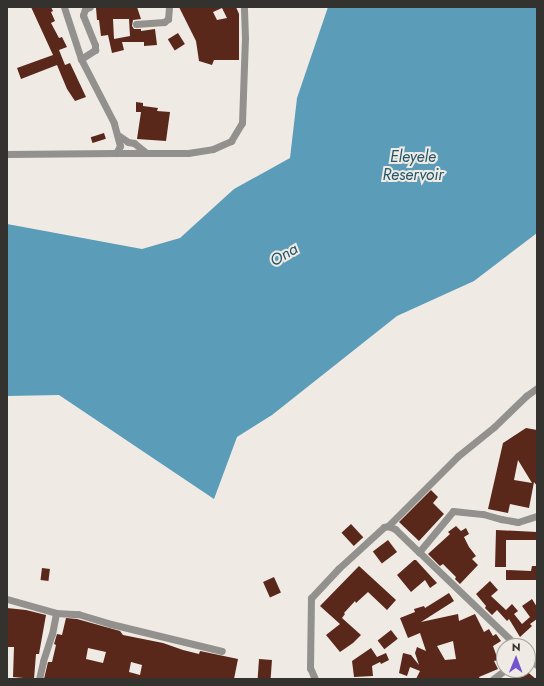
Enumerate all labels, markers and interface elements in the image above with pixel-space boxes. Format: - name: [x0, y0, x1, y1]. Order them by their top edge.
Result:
- water label: Eleyele Reservoir: [382, 147, 444, 185]
- water label: Ona: [267, 239, 301, 271]
- north arrow: [496, 638, 536, 678]
- text: N: [512, 639, 521, 655]

